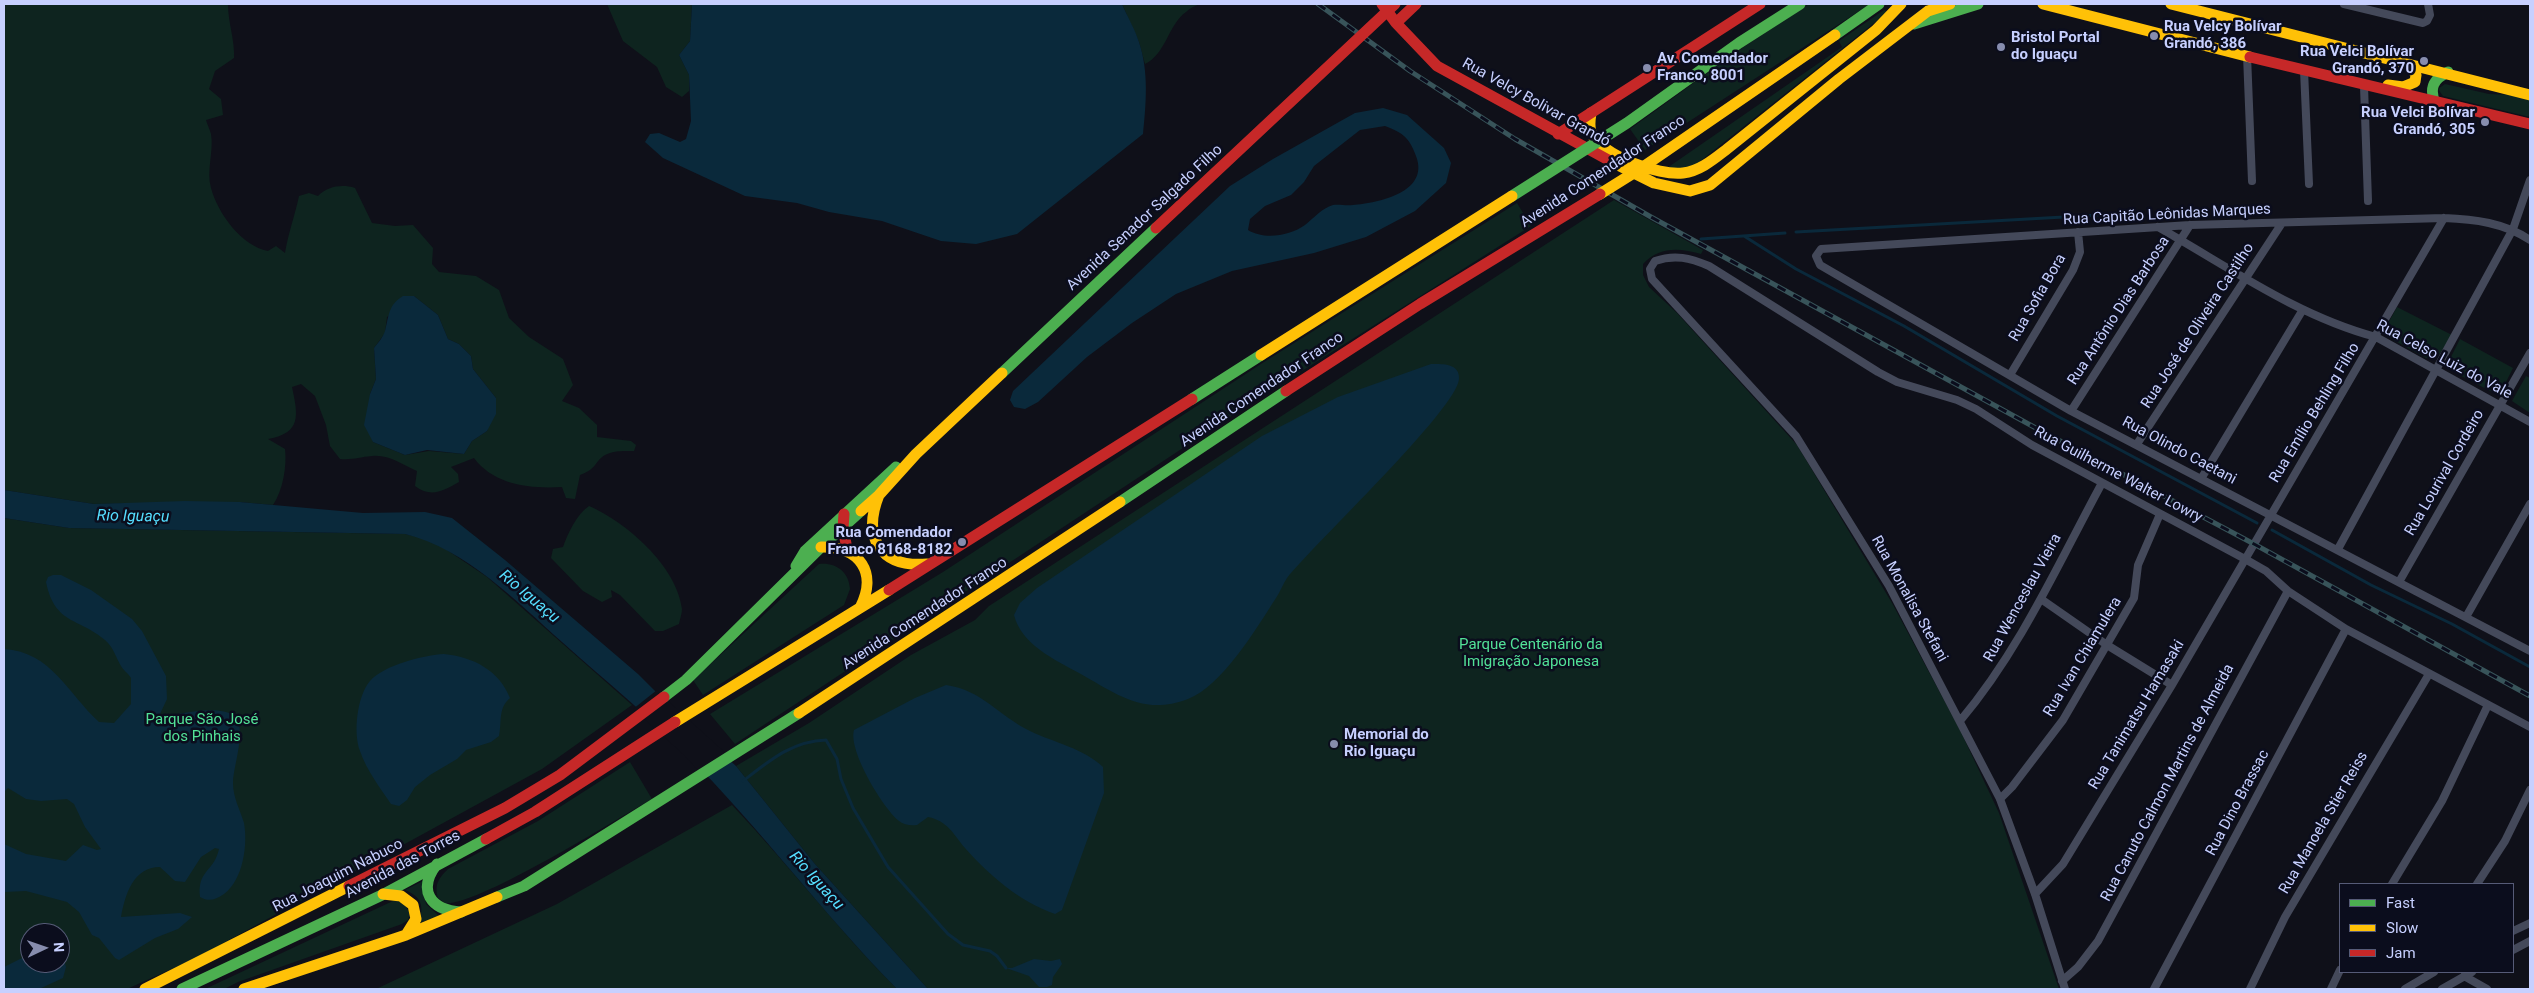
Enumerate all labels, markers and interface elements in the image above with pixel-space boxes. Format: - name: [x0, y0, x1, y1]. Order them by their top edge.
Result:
- place label: Rua Velcy Bolívar Grandó, 386: [2164, 18, 2282, 53]
- place label: Bristol Portal do Iguaçu: [2011, 29, 2100, 64]
- marker: Rua Velcy Bolívar Grandó, 386: [2148, 30, 2160, 42]
- marker: Bristol Portal do Iguaçu: [1995, 41, 2007, 53]
- place label: Rua Velci Bolívar Grandó, 370: [2300, 43, 2414, 78]
- place label: Av. Comendador Franco, 8001: [1657, 50, 1768, 85]
- street label: Rua Velcy Bolivar Grandó: [1459, 55, 1613, 151]
- marker: Rua Velci Bolívar Grandó, 370: [2418, 55, 2430, 67]
- marker: Av. Comendador Franco, 8001: [1641, 62, 1653, 74]
- place label: Rua Velci Bolívar Grandó, 305: [2361, 104, 2475, 139]
- street label: Avenida Comendador Franco: [1517, 112, 1689, 232]
- marker: Rua Velci Bolívar Grandó, 305: [2479, 116, 2491, 128]
- street label: Avenida Senador Salgado Filho: [1063, 141, 1227, 295]
- street label: Rua Capitão Leônidas Marques: [2063, 201, 2271, 229]
- street label: Rua Antônio Dias Barbosa: [2064, 233, 2174, 389]
- street label: Rua José de Oliveira Castilho: [2138, 240, 2258, 412]
- street label: Rua Sofia Bora: [2006, 251, 2070, 345]
- street label: Rua Celso Luiz do Vale: [2373, 317, 2515, 403]
- street label: Avenida Comendador Franco: [1177, 329, 1347, 451]
- street label: Rua Emílio Behling Filho: [2266, 340, 2364, 486]
- street label: Rua Lourival Cordeiro: [2402, 407, 2488, 539]
- street label: Rua Olindo Caetani: [2119, 413, 2239, 489]
- street label: Rua Guilherme Walter Lowry: [2031, 423, 2205, 527]
- water label: Rio Iguaçu: [96, 507, 170, 527]
- place label: Rua Comendador Franco 8168-8182: [828, 524, 952, 559]
- street label: Rua Wenceslau Vieira: [1980, 531, 2066, 665]
- street label: Rua Monalisa Stefani: [1867, 533, 1951, 665]
- marker: Rua Comendador Franco 8168-8182: [956, 536, 968, 548]
- street label: Avenida Comendador Franco: [839, 554, 1011, 674]
- water label: Rio Iguaçu: [495, 566, 563, 628]
- street label: Rua Ivan Chiamulera: [2040, 594, 2126, 720]
- park label: Parque Centenário da Imigração Japonesa: [1459, 636, 1603, 671]
- street label: Rua Tanimatsu Hamasaki: [2085, 637, 2189, 793]
- street label: Rua Canuto Calmon Martins de Almeida: [2098, 661, 2238, 905]
- park label: Parque São José dos Pinhais: [146, 711, 258, 746]
- place label: Memorial do Rio Iguaçu: [1344, 726, 1429, 761]
- marker: Memorial do Rio Iguaçu: [1328, 738, 1340, 750]
- street label: Rua Dino Brassac: [2203, 747, 2273, 859]
- street label: Rua Manoela Stier Reiss: [2276, 749, 2372, 897]
- street label: Avenida das Torres: [343, 827, 463, 903]
- street label: Rua Joaquim Nabuco: [270, 835, 406, 917]
- water label: Rio Iguaçu: [785, 848, 847, 914]
- legend: [2339, 883, 2514, 973]
- text: Fast: [2386, 894, 2415, 912]
- text: Slow: [2386, 919, 2418, 937]
- north arrow: [20, 923, 70, 973]
- text: N: [51, 942, 67, 953]
- text: Jam: [2386, 944, 2416, 962]

